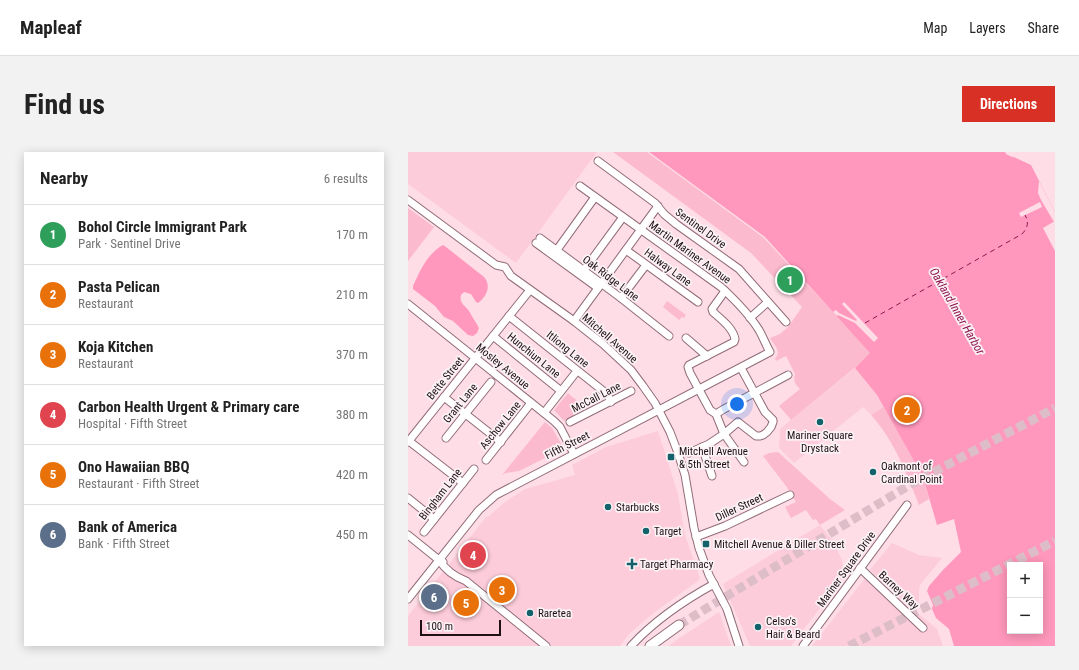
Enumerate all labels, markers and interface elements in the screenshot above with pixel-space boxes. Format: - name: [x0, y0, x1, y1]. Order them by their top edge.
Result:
- text: Mapleaf: [20, 16, 82, 39]
- text: Map: [923, 20, 947, 36]
- text: Layers: [969, 20, 1006, 36]
- text: Share: [1028, 20, 1059, 36]
- button: Directions: [962, 86, 1055, 122]
- text: Find us: [24, 88, 105, 121]
- text: Nearby: [40, 168, 88, 188]
- text: 6 results: [324, 171, 368, 186]
- street label: Sentinel Drive: [673, 206, 729, 251]
- text: Bohol Circle Immigrant Park: [78, 218, 247, 236]
- street label: Martin Mariner Avenue: [646, 218, 733, 287]
- text: 1: [50, 227, 56, 242]
- text: 170 m: [336, 227, 368, 242]
- text: Park · Sentinel Drive: [78, 236, 181, 251]
- street label: Halway Lane: [642, 246, 694, 289]
- street label: Oak Ridge Lane: [580, 253, 641, 304]
- pin: 1: [777, 265, 803, 295]
- water label: Oakland Inner Harbor: [927, 265, 988, 357]
- text: Pasta Pelican: [78, 278, 160, 296]
- text: 2: [50, 287, 56, 302]
- text: 210 m: [336, 287, 368, 302]
- text: Restaurant: [78, 296, 133, 311]
- street label: Mitchell Avenue: [579, 311, 640, 366]
- street label: Itliong Lane: [544, 328, 592, 370]
- street label: Hunchiun Lane: [505, 330, 563, 381]
- text: Koja Kitchen: [78, 338, 153, 356]
- street label: Mosley Avenue: [473, 341, 532, 392]
- text: 3: [50, 347, 56, 362]
- text: 370 m: [336, 347, 368, 362]
- street label: Bette Street: [424, 354, 467, 402]
- text: Restaurant: [78, 356, 133, 371]
- street label: McCall Lane: [569, 380, 623, 415]
- street label: Grant Lane: [441, 381, 480, 426]
- your location: [727, 394, 747, 414]
- pin: 2: [894, 395, 920, 425]
- text: Carbon Health Urgent & Primary care: [78, 398, 299, 416]
- street label: Aschow Lane: [477, 399, 524, 452]
- text: 4: [50, 407, 56, 422]
- text: 380 m: [336, 407, 368, 422]
- text: Hospital · Fifth Street: [78, 416, 187, 431]
- marker: Mariner Square Drystack: [815, 417, 825, 427]
- street label: Fifth Street: [543, 429, 592, 462]
- place label: Mariner Square Drystack: [787, 429, 853, 455]
- place label: Mitchell Avenue & 5th Street: [679, 445, 748, 471]
- marker: Mitchell Avenue & 5th Street: [666, 452, 676, 462]
- text: Ono Hawaiian BBQ: [78, 458, 190, 476]
- place label: Oakmont of Cardinal Point: [881, 460, 942, 486]
- street label: Bingham Lane: [416, 466, 464, 523]
- text: 5: [50, 467, 56, 482]
- text: 420 m: [336, 467, 368, 482]
- marker: Oakmont of Cardinal Point: [868, 467, 878, 477]
- text: Restaurant · Fifth Street: [78, 476, 199, 491]
- street label: Diller Street: [714, 491, 765, 524]
- place label: Starbucks: [616, 501, 659, 514]
- marker: Starbucks: [603, 502, 613, 512]
- text: Bank of America: [78, 518, 177, 536]
- place label: Target: [654, 525, 681, 538]
- marker: Target: [641, 526, 651, 536]
- text: 6: [50, 527, 56, 542]
- text: 450 m: [336, 527, 368, 542]
- street label: Mariner Square Drive: [815, 529, 878, 610]
- text: Bank · Fifth Street: [78, 536, 170, 551]
- place label: Mitchell Avenue & Diller Street: [714, 538, 845, 551]
- marker: Mitchell Avenue & Diller Street: [701, 539, 711, 549]
- pin: 4: [460, 540, 486, 570]
- place label: Target Pharmacy: [640, 558, 714, 571]
- marker: Target Pharmacy: [627, 559, 637, 569]
- map controls: [1007, 562, 1043, 634]
- button: +: [1007, 562, 1043, 598]
- street label: Barney Way: [876, 569, 922, 612]
- pin: 3: [489, 575, 515, 605]
- pin: 6: [421, 582, 447, 612]
- pin: 5: [453, 588, 479, 618]
- button: −: [1007, 598, 1043, 634]
- place label: Raretea: [538, 607, 571, 620]
- marker: Raretea: [525, 608, 535, 618]
- place label: Celso's Hair & Beard: [766, 615, 820, 641]
- scale bar: [420, 618, 501, 637]
- text: 100 m: [426, 620, 453, 633]
- marker: Celso's Hair & Beard: [753, 622, 763, 632]

